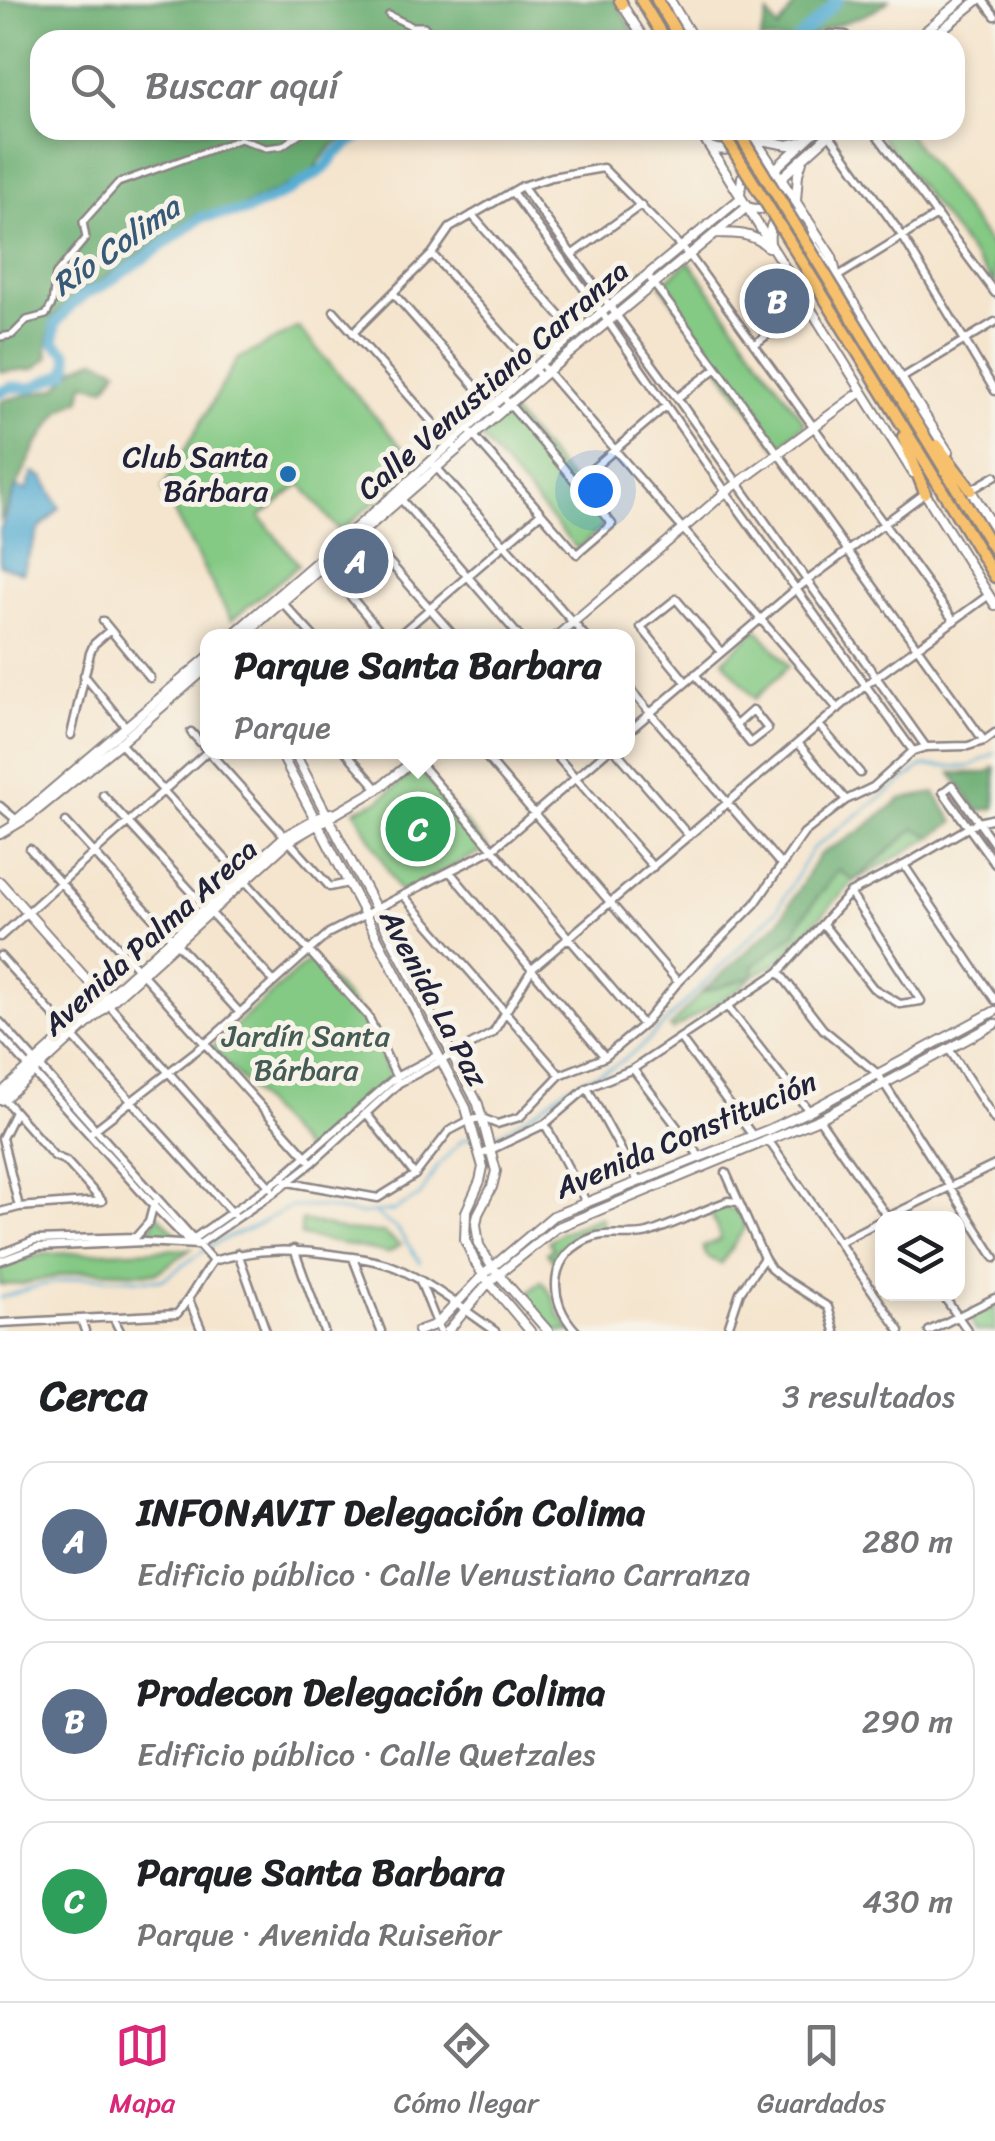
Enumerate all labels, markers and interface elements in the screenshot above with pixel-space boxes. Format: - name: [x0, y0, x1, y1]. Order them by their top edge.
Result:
- search box: [30, 30, 965, 140]
- text: Buscar aquí: [145, 52, 339, 119]
- icon: search: [65, 58, 120, 113]
- water label: Río Colima: [39, 179, 195, 312]
- street label: Calle Venustiano Carranza: [344, 246, 642, 514]
- pin: B: [744, 264, 810, 338]
- place label: Club Santa Bárbara: [122, 430, 269, 518]
- marker: Club Santa Bárbara: [277, 463, 299, 485]
- your location: [570, 465, 621, 516]
- pin: A: [324, 524, 388, 598]
- popup: [200, 629, 635, 759]
- text: Parque Santa Barbara: [234, 632, 601, 699]
- text: Parque: [234, 699, 331, 756]
- pin: C: [386, 792, 450, 866]
- street label: Avenida Palma Areca: [28, 824, 271, 1050]
- street label: Avenida La Paz: [364, 898, 504, 1098]
- park label: Jardín Santa Bárbara: [221, 1009, 391, 1097]
- street label: Avenida Constitución: [545, 1055, 826, 1215]
- map controls: [875, 1211, 965, 1301]
- button: layers: [875, 1211, 965, 1301]
- text: Cerca: [40, 1359, 147, 1433]
- text: 3 resultados: [782, 1368, 955, 1425]
- text: INFONAVIT Delegación Colima: [137, 1479, 645, 1546]
- text: A: [64, 1513, 85, 1570]
- text: 280 m: [862, 1513, 953, 1570]
- text: Edificio público · Calle Venustiano Carranza: [137, 1546, 751, 1603]
- text: Prodecon Delegación Colima: [137, 1659, 605, 1726]
- text: B: [64, 1693, 85, 1750]
- text: 290 m: [862, 1693, 953, 1750]
- text: Edificio público · Calle Quetzales: [137, 1726, 595, 1783]
- text: Parque Santa Barbara: [137, 1839, 504, 1906]
- text: C: [65, 1873, 84, 1930]
- text: 430 m: [862, 1873, 953, 1930]
- text: Parque · Avenida Ruiseñor: [137, 1906, 501, 1963]
- tab: Mapa: [109, 2018, 175, 2127]
- tab: Cómo llegar: [394, 2018, 538, 2127]
- tab: Guardados: [757, 2018, 886, 2127]

